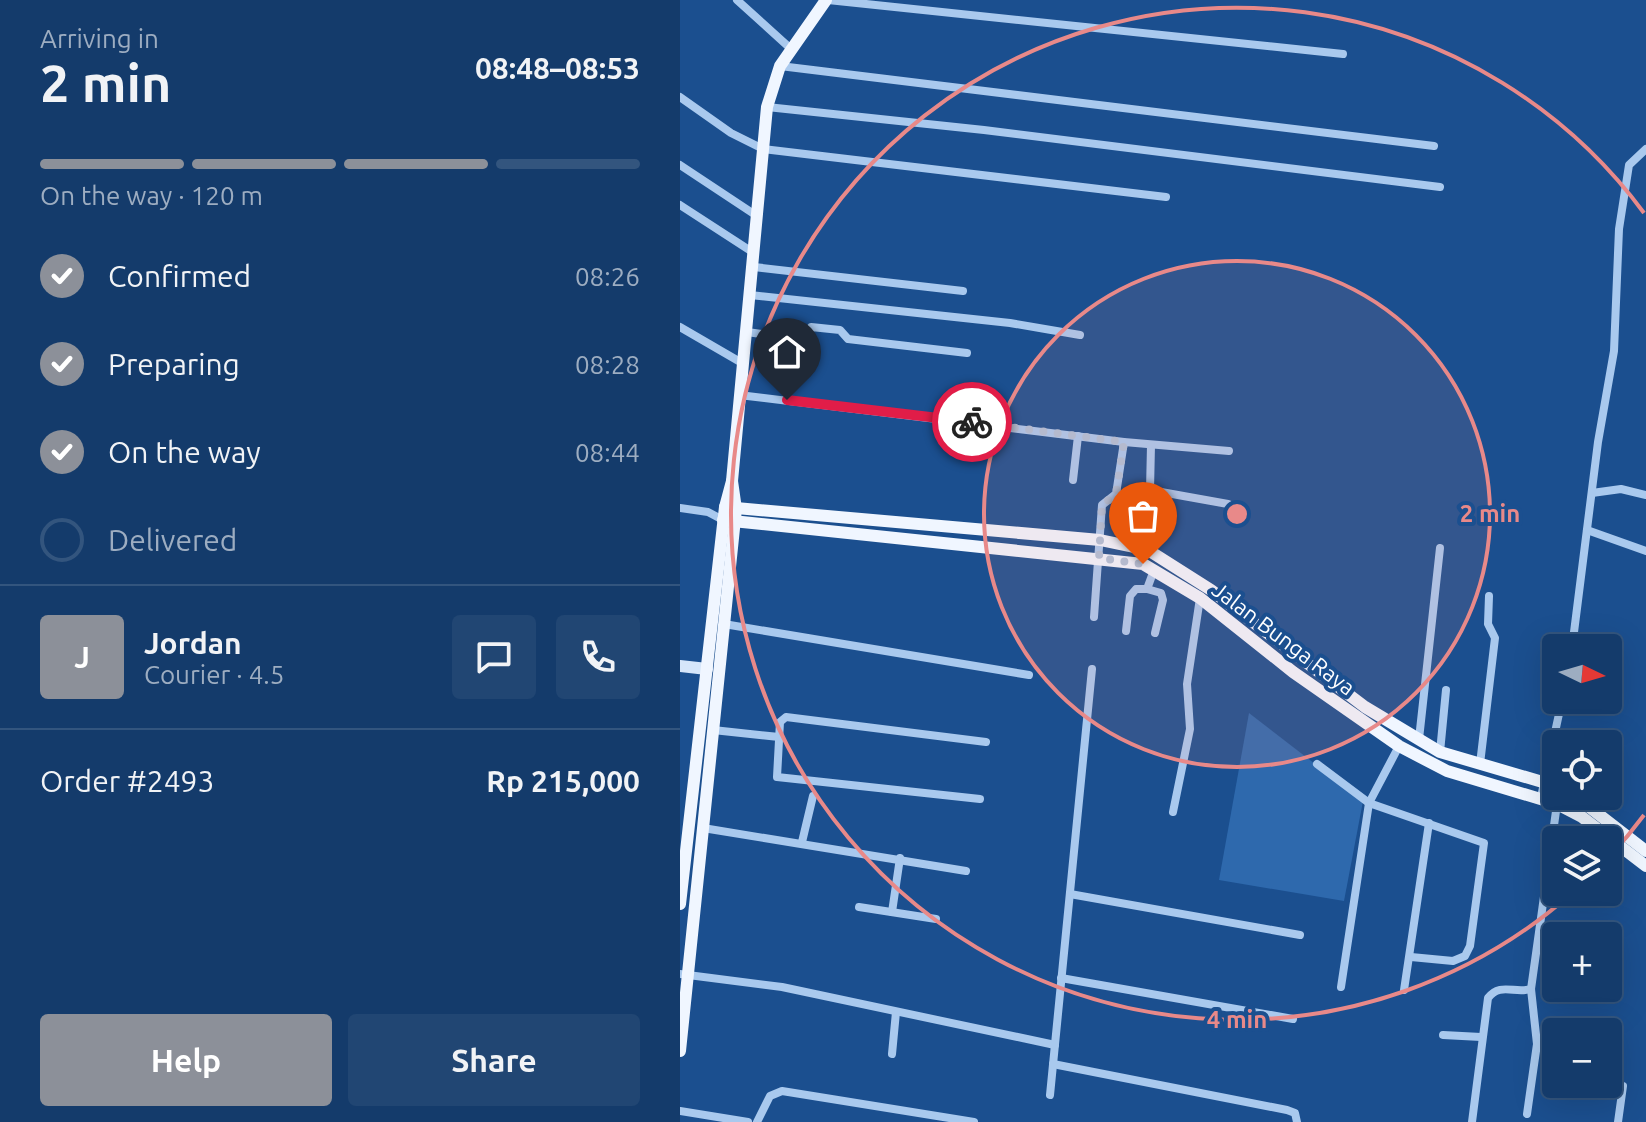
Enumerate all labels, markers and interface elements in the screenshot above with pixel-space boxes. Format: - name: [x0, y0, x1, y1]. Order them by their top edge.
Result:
- text: Arriving in: [40, 24, 159, 53]
- text: 08:48–08:53: [475, 51, 640, 85]
- text: 2 min: [40, 54, 171, 112]
- text: On the way · 120 m: [40, 181, 263, 210]
- icon: check: [40, 254, 84, 298]
- text: Confirmed: [108, 259, 251, 293]
- text: 08:26: [575, 262, 640, 291]
- pin: [753, 318, 821, 400]
- icon: home: [765, 330, 809, 374]
- icon: check: [40, 342, 84, 386]
- text: Preparing: [108, 347, 240, 381]
- text: 08:28: [575, 350, 640, 379]
- courier: [932, 382, 1012, 462]
- icon: bike: [950, 400, 994, 444]
- icon: check: [40, 430, 84, 474]
- text: On the way: [108, 435, 261, 469]
- text: 08:44: [575, 438, 640, 467]
- pin: [1109, 482, 1177, 564]
- icon: bag: [1121, 494, 1165, 538]
- centre of rings: [1223, 500, 1251, 528]
- text: 2 min: [1460, 500, 1520, 527]
- text: Delivered: [108, 523, 237, 557]
- street label: Jalan Bunga Raya: [1208, 576, 1360, 700]
- button: chat: [452, 615, 536, 699]
- button: phone: [556, 615, 640, 699]
- text: Jordan: [144, 626, 242, 660]
- north arrow: [1542, 634, 1622, 714]
- map controls: [1542, 634, 1622, 1098]
- text: J: [74, 640, 90, 674]
- text: Courier · 4.5: [144, 660, 284, 689]
- button: locate: [1542, 730, 1622, 810]
- text: Order #2493: [40, 764, 214, 798]
- text: Rp 215,000: [486, 764, 640, 798]
- button: layers: [1542, 826, 1622, 906]
- button: +: [1542, 922, 1622, 1002]
- text: 4 min: [1207, 1006, 1267, 1033]
- button: Help: [40, 1014, 332, 1106]
- button: Share: [348, 1014, 640, 1106]
- button: −: [1542, 1018, 1622, 1098]

